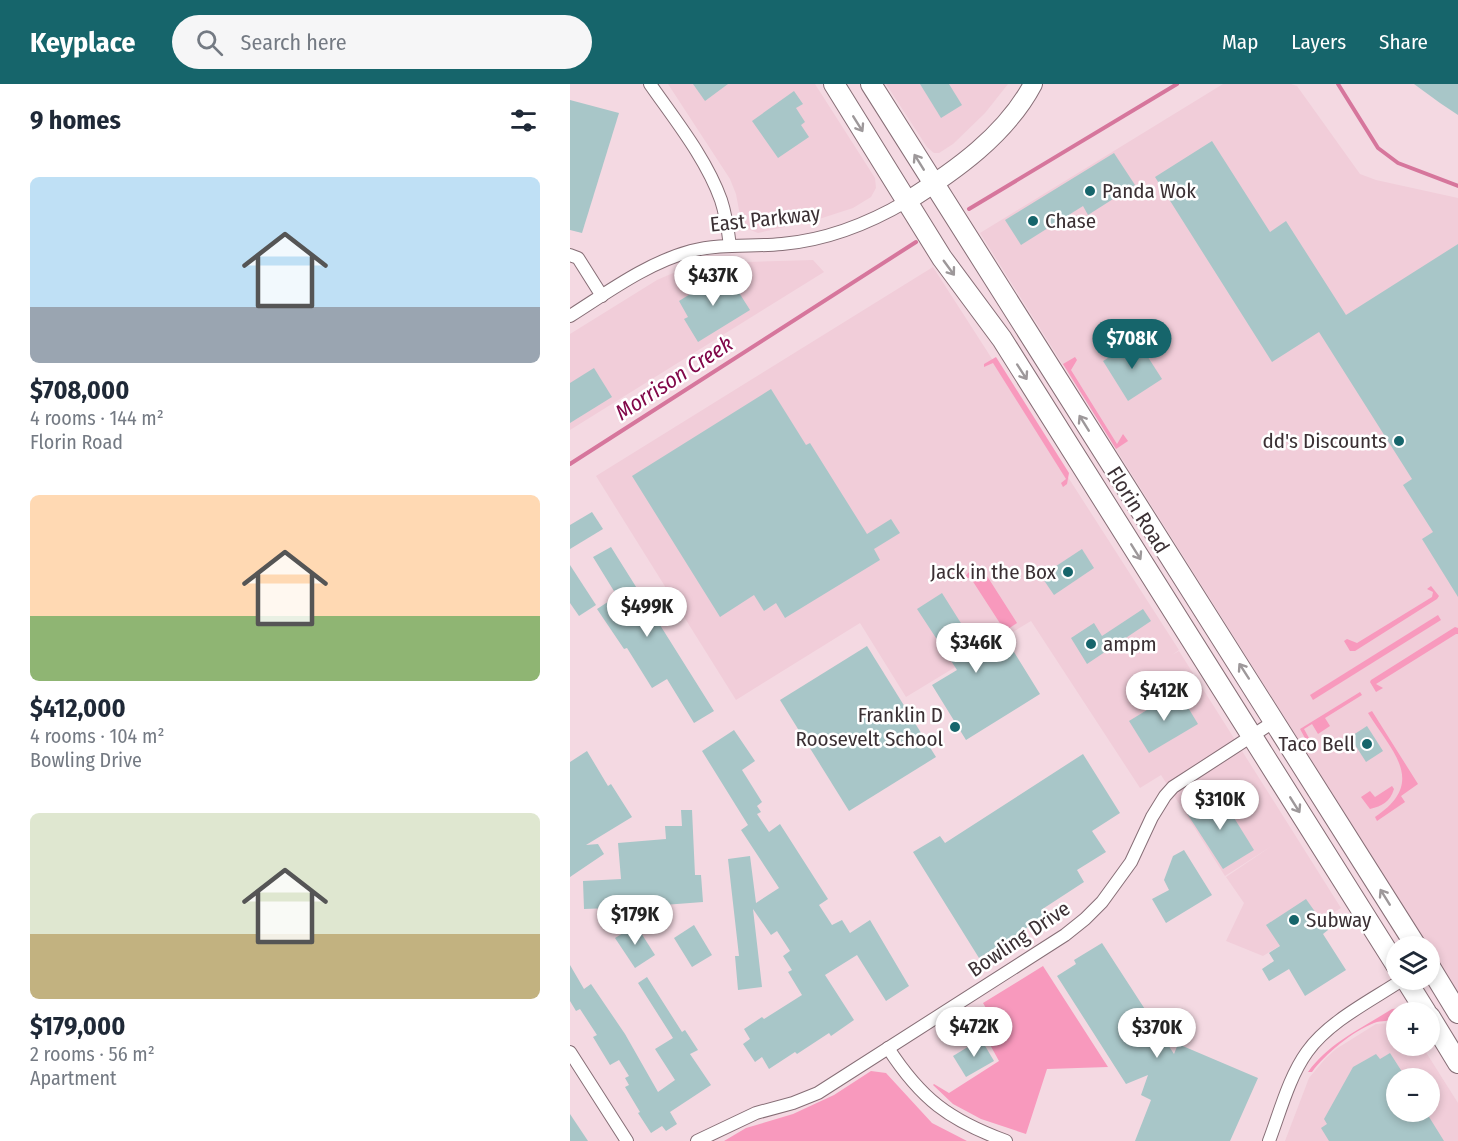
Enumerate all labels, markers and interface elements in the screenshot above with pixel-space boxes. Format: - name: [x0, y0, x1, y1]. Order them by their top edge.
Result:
- search box: [172, 15, 592, 69]
- text: Keyplace: [30, 26, 136, 59]
- icon: search: [193, 26, 226, 59]
- text: Search here: [241, 29, 347, 56]
- text: Map: [1222, 29, 1258, 55]
- text: Layers: [1291, 29, 1346, 55]
- text: Share: [1379, 29, 1428, 55]
- icon: filters: [507, 104, 540, 137]
- text: 9 homes: [30, 105, 121, 136]
- one-way arrow: [852, 115, 865, 132]
- one-way arrow: [913, 154, 926, 171]
- place label: Panda Wok: [1102, 178, 1196, 204]
- marker: Panda Wok: [1083, 184, 1097, 198]
- street label: East Parkway: [709, 200, 822, 238]
- place label: Chase: [1045, 208, 1096, 234]
- marker: Chase: [1026, 214, 1040, 228]
- icon: home: [231, 216, 339, 324]
- pin: $437K: [671, 256, 755, 307]
- one-way arrow: [943, 259, 956, 275]
- text: $437K: [688, 263, 738, 287]
- pin: $708K: [1090, 319, 1174, 370]
- text: $708K: [1106, 326, 1158, 350]
- water label: Morrison Creek: [610, 330, 738, 426]
- one-way arrow: [1017, 363, 1029, 380]
- text: $708,000: [30, 375, 129, 406]
- text: 4 rooms · 144 m²: [30, 406, 164, 430]
- one-way arrow: [1078, 415, 1090, 431]
- place label: dd's Discounts: [1263, 428, 1387, 454]
- text: Florin Road: [30, 430, 123, 454]
- marker: dd's Discounts: [1392, 434, 1406, 448]
- street label: Florin Road: [1101, 462, 1175, 558]
- icon: home: [231, 534, 339, 642]
- one-way arrow: [1131, 543, 1143, 560]
- place label: Jack in the Box: [930, 559, 1057, 585]
- marker: Jack in the Box: [1061, 565, 1075, 579]
- pin: $499K: [605, 587, 689, 638]
- text: $499K: [621, 594, 673, 618]
- pin: $346K: [934, 623, 1018, 674]
- text: $346K: [950, 630, 1002, 654]
- place label: ampm: [1103, 631, 1157, 657]
- marker: ampm: [1084, 637, 1098, 651]
- one-way arrow: [1237, 663, 1250, 680]
- pin: $412K: [1122, 671, 1206, 722]
- text: $412K: [1140, 678, 1188, 702]
- text: $412,000: [30, 693, 126, 724]
- place label: Franklin D Roosevelt School: [795, 702, 943, 752]
- marker: Franklin D Roosevelt School: [948, 720, 962, 734]
- text: 4 rooms · 104 m²: [30, 724, 165, 748]
- place label: Taco Bell: [1279, 731, 1355, 757]
- marker: Taco Bell: [1360, 737, 1374, 751]
- text: Bowling Drive: [30, 748, 142, 772]
- pin: $310K: [1178, 780, 1262, 831]
- text: $310K: [1195, 787, 1245, 811]
- one-way arrow: [1289, 796, 1301, 813]
- icon: home: [231, 852, 339, 960]
- one-way arrow: [1379, 889, 1391, 906]
- pin: $179K: [593, 895, 677, 946]
- street label: Bowling Drive: [963, 895, 1075, 983]
- text: $179K: [611, 902, 659, 926]
- place label: Subway: [1306, 907, 1372, 933]
- marker: Subway: [1287, 913, 1301, 927]
- map controls: [1386, 936, 1440, 1122]
- button: layers: [1386, 936, 1440, 990]
- button: +: [1386, 1002, 1440, 1056]
- pin: $472K: [932, 1007, 1016, 1058]
- pin: $370K: [1115, 1008, 1199, 1059]
- text: $179,000: [30, 1011, 125, 1042]
- text: $472K: [949, 1014, 999, 1038]
- text: $370K: [1132, 1015, 1182, 1039]
- text: 2 rooms · 56 m²: [30, 1042, 155, 1066]
- text: Apartment: [30, 1066, 117, 1090]
- button: −: [1386, 1068, 1440, 1122]

